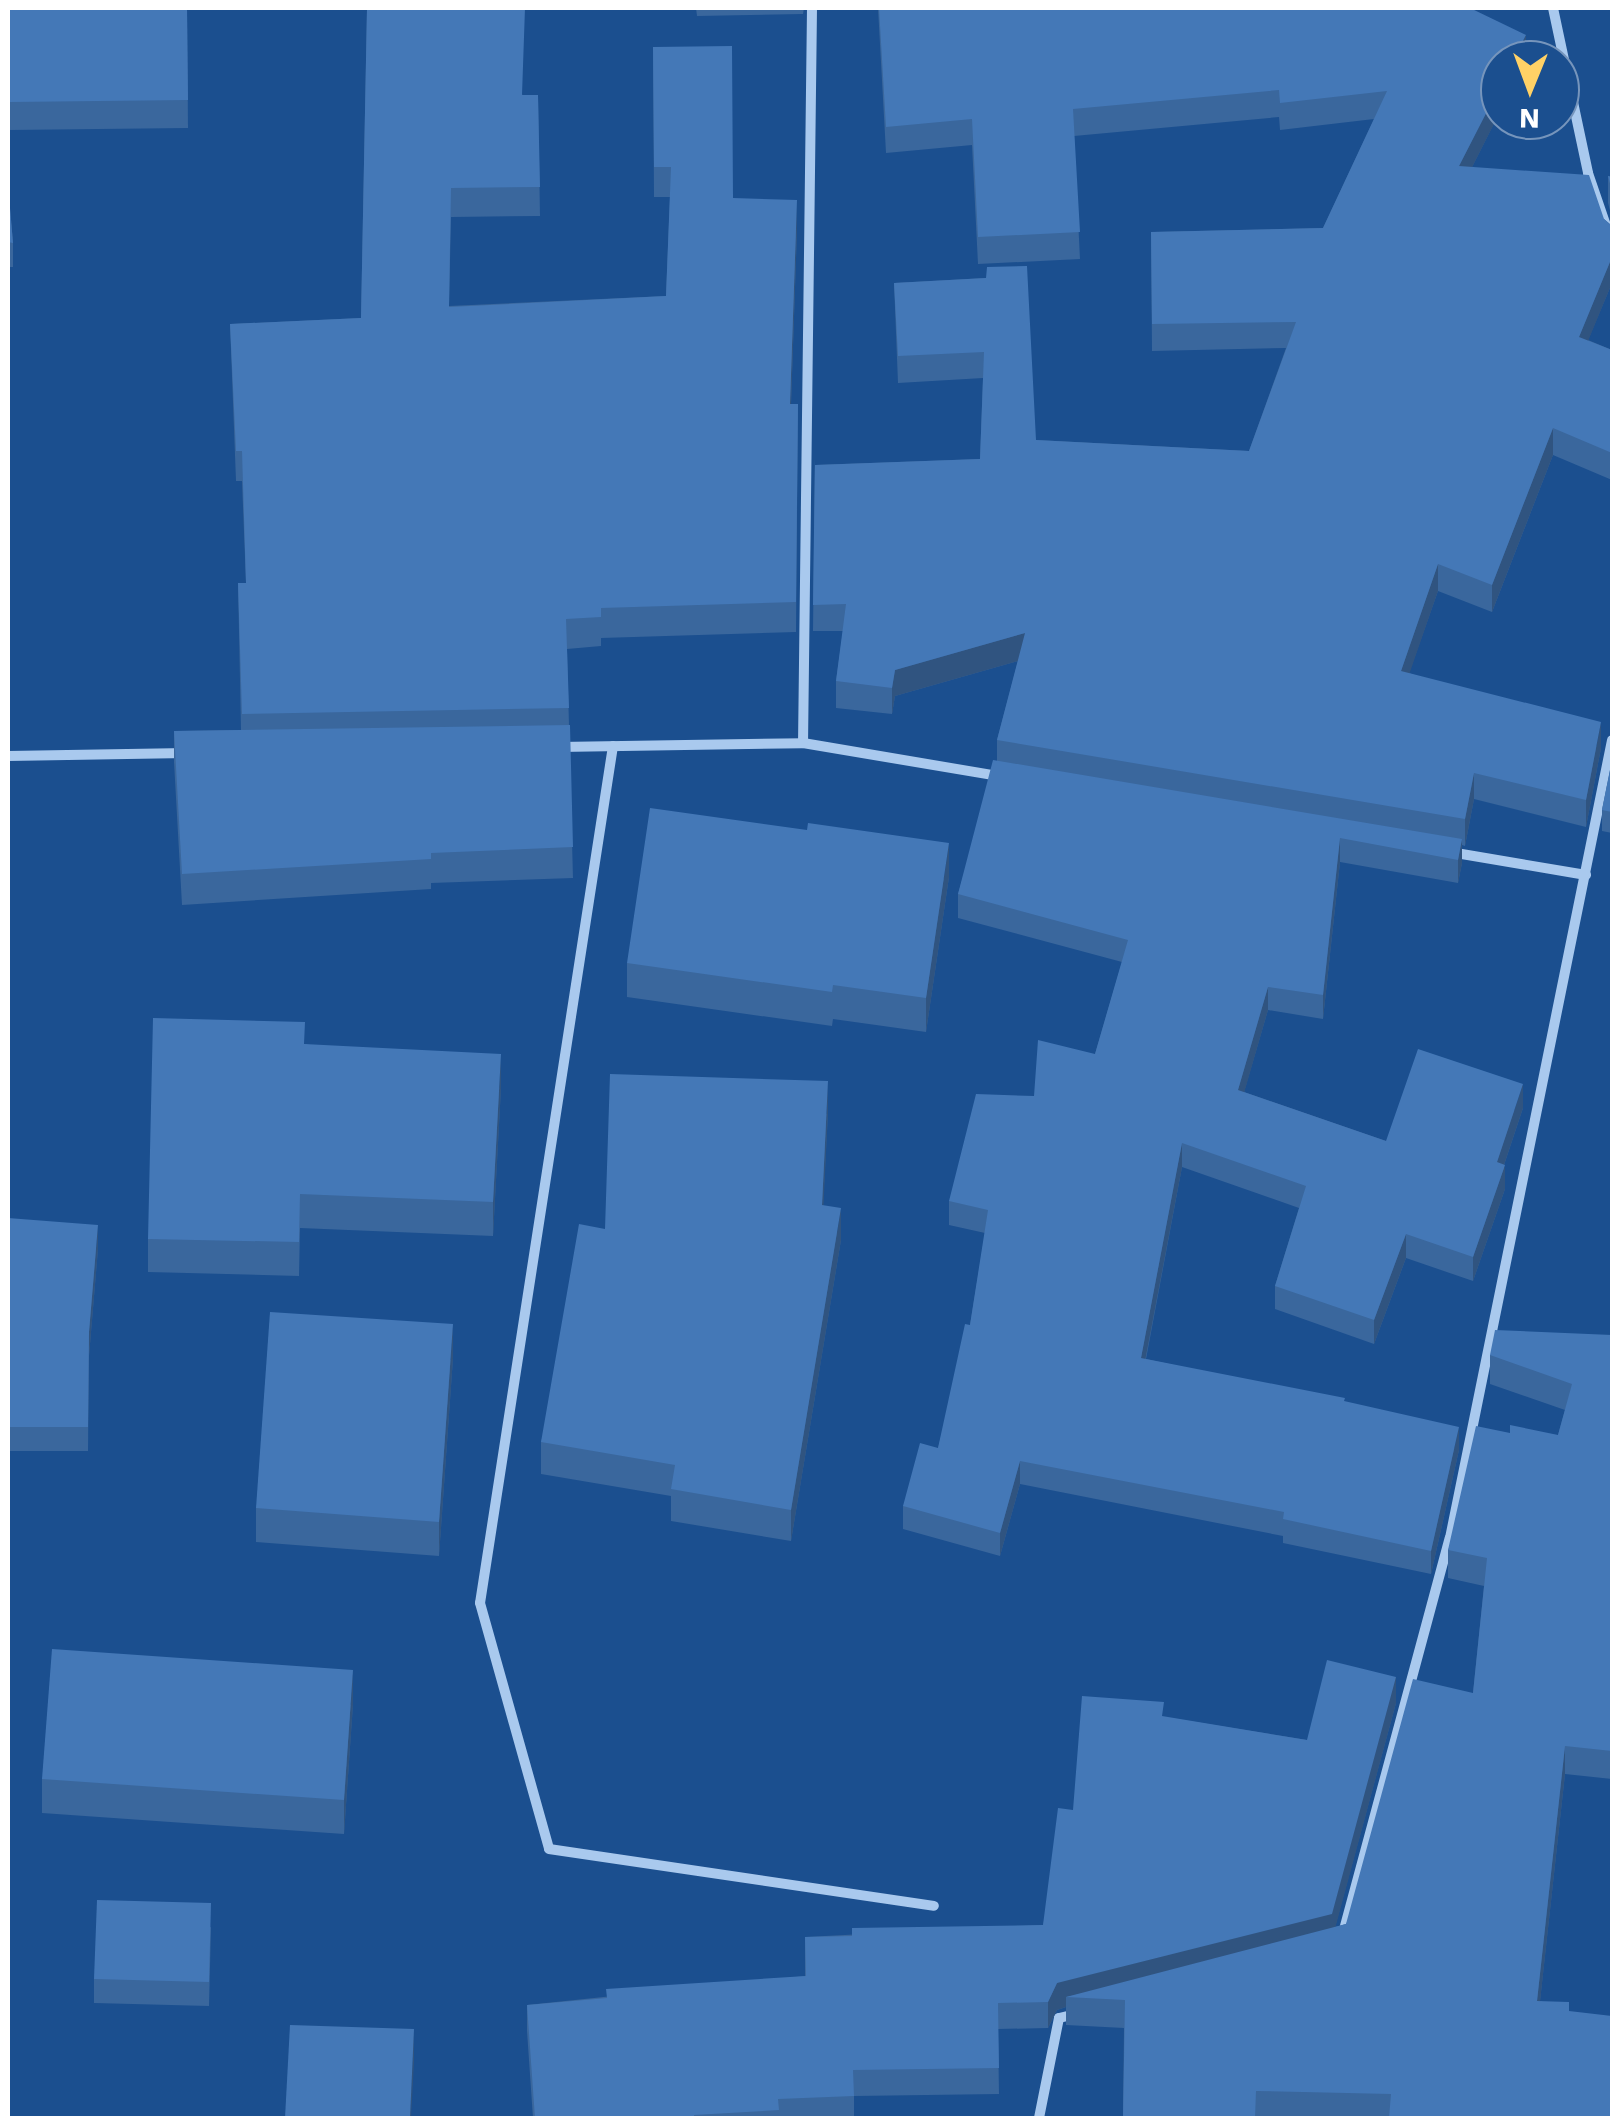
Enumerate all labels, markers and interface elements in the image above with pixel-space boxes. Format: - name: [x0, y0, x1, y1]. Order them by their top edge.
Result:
- north arrow: [1480, 40, 1580, 140]
- text: N: [1519, 102, 1540, 135]

